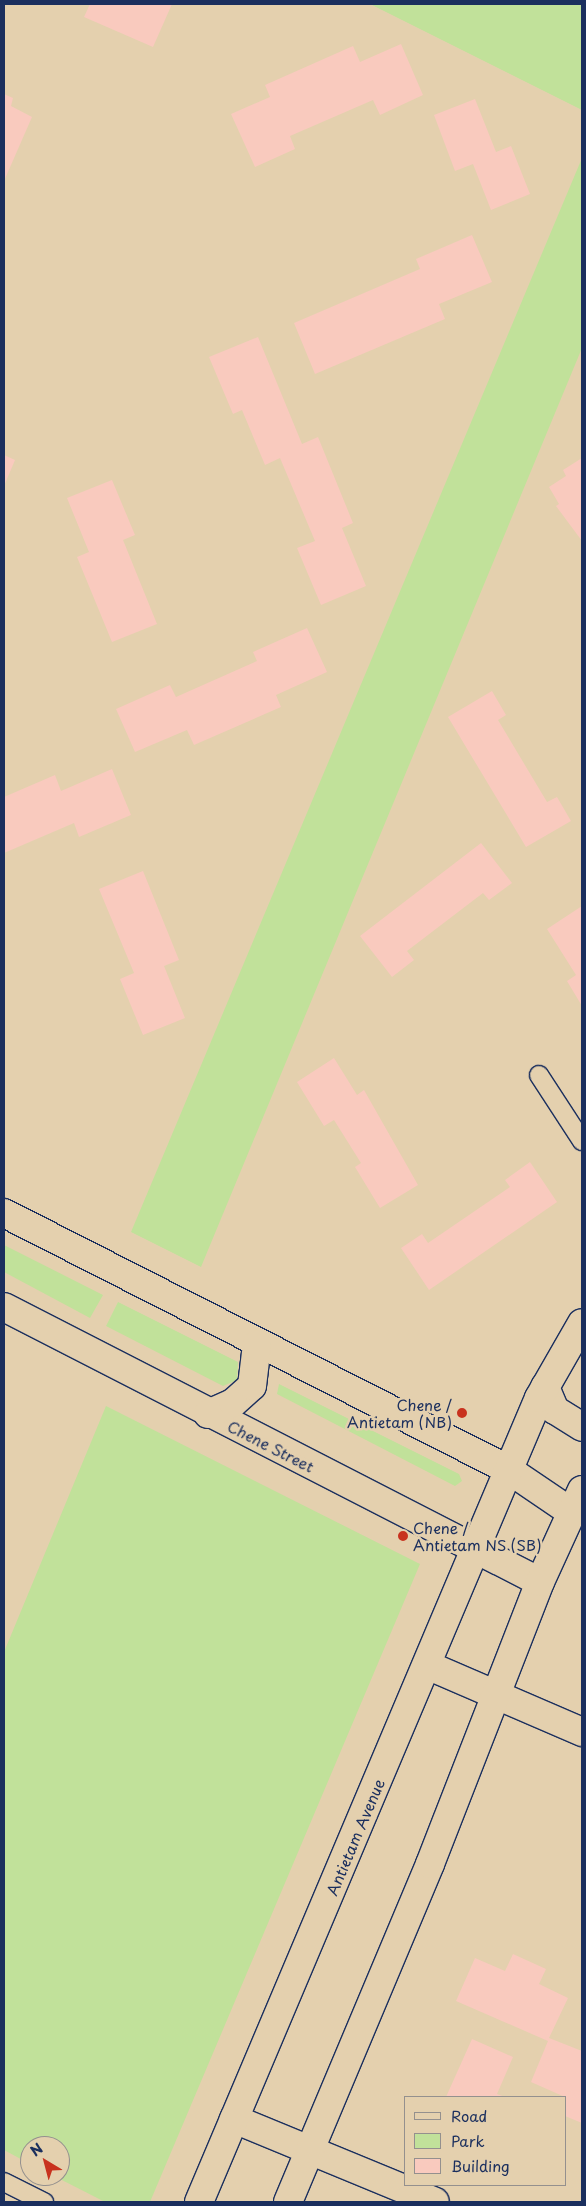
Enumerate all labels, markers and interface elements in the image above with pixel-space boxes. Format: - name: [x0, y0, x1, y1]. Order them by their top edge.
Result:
- place label: Chene / Antietam (NB): [347, 1395, 452, 1430]
- marker: Chene / Antietam (NB): [456, 1407, 468, 1419]
- street label: Chene Street: [225, 1416, 317, 1476]
- place label: Chene / Antietam NS (SB): [413, 1518, 542, 1553]
- marker: Chene / Antietam NS (SB): [397, 1530, 409, 1542]
- street label: Antietam Avenue: [323, 1777, 387, 1897]
- legend: [404, 2096, 566, 2186]
- text: Road: [451, 2104, 487, 2127]
- text: Park: [451, 2129, 485, 2152]
- north arrow: [20, 2136, 70, 2186]
- text: N: [26, 2138, 47, 2161]
- text: Building: [451, 2154, 510, 2177]

